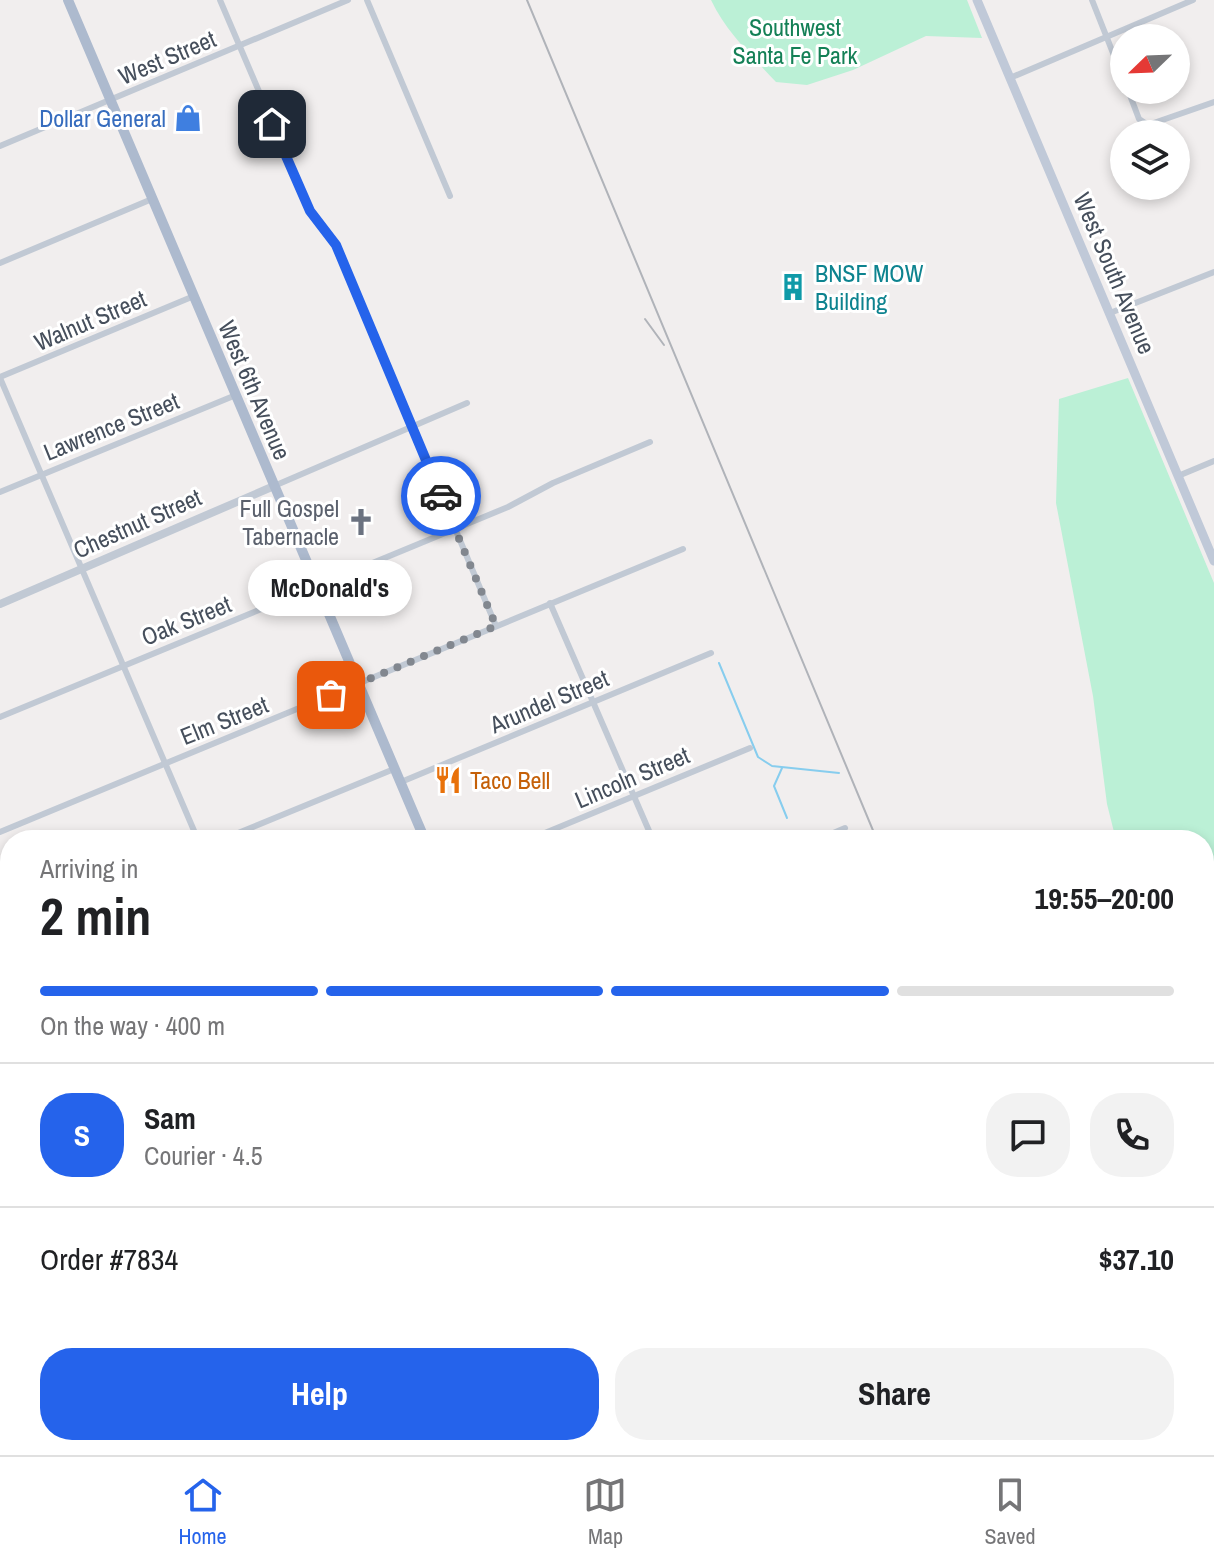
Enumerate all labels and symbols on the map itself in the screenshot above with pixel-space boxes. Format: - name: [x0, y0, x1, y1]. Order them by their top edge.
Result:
- park label: Southwest Santa Fe Park: [733, 11, 858, 71]
- street label: West Street: [114, 22, 221, 92]
- north arrow: [1110, 24, 1190, 104]
- pin: [238, 90, 306, 158]
- place label: Dollar General: [39, 102, 166, 134]
- shop icon: Dollar General: [173, 103, 203, 133]
- street label: West South Avenue: [1067, 187, 1163, 359]
- place label: BNSF MOW Building: [815, 257, 924, 317]
- building icon: BNSF MOW Building: [778, 272, 808, 302]
- street label: Walnut Street: [29, 282, 151, 358]
- street label: West 6th Avenue: [211, 316, 299, 464]
- street label: Lawrence Street: [39, 384, 184, 468]
- courier: [401, 456, 481, 536]
- street label: Chestnut Street: [68, 480, 206, 565]
- place label: Full Gospel Tabernacle: [239, 492, 339, 552]
- church icon: Full Gospel Tabernacle: [346, 507, 376, 537]
- callout: McDonald's: [249, 559, 413, 615]
- street label: Oak Street: [136, 587, 236, 652]
- pin: [297, 661, 365, 729]
- street label: Arundel Street: [484, 661, 614, 741]
- street label: Elm Street: [175, 688, 273, 752]
- street label: Lincoln Street: [570, 738, 695, 815]
- place label: Taco Bell: [470, 764, 550, 796]
- restaurant icon: Taco Bell: [433, 765, 463, 795]

